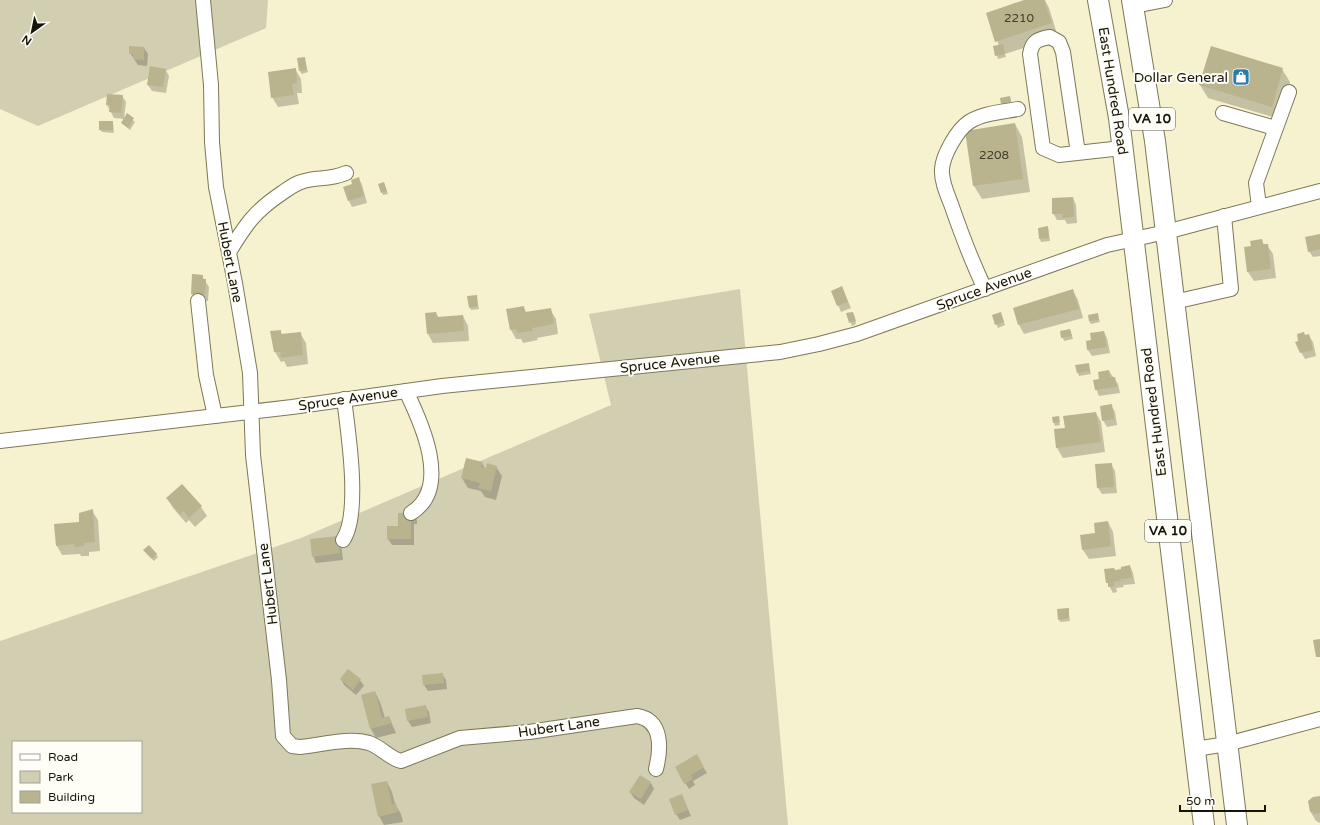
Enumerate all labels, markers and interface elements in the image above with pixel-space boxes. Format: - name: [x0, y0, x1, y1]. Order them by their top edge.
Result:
- house number: 2210: [1004, 11, 1035, 25]
- north arrow: [12, 12, 52, 52]
- street label: East Hundred Road: [1094, 26, 1132, 156]
- text: N: [20, 32, 34, 48]
- shop icon: Dollar General: [1231, 67, 1251, 87]
- place label: Dollar General: [1134, 69, 1228, 86]
- road number: VA 10: [1129, 108, 1175, 130]
- house number: 2208: [979, 148, 1009, 162]
- street label: Hubert Lane: [214, 220, 246, 304]
- street label: Spruce Avenue: [934, 264, 1034, 314]
- street label: East Hundred Road: [1138, 347, 1170, 477]
- street label: Spruce Avenue: [619, 349, 721, 377]
- street label: Spruce Avenue: [297, 384, 399, 414]
- road number: VA 10: [1145, 520, 1191, 542]
- street label: Hubert Lane: [255, 542, 281, 626]
- street label: Hubert Lane: [517, 713, 601, 741]
- legend: [12, 741, 142, 813]
- text: Road: [48, 750, 78, 764]
- text: Park: [48, 770, 74, 784]
- scale bar: [1180, 787, 1265, 813]
- text: Building: [48, 790, 95, 804]
- text: 50 m: [1186, 794, 1215, 808]

